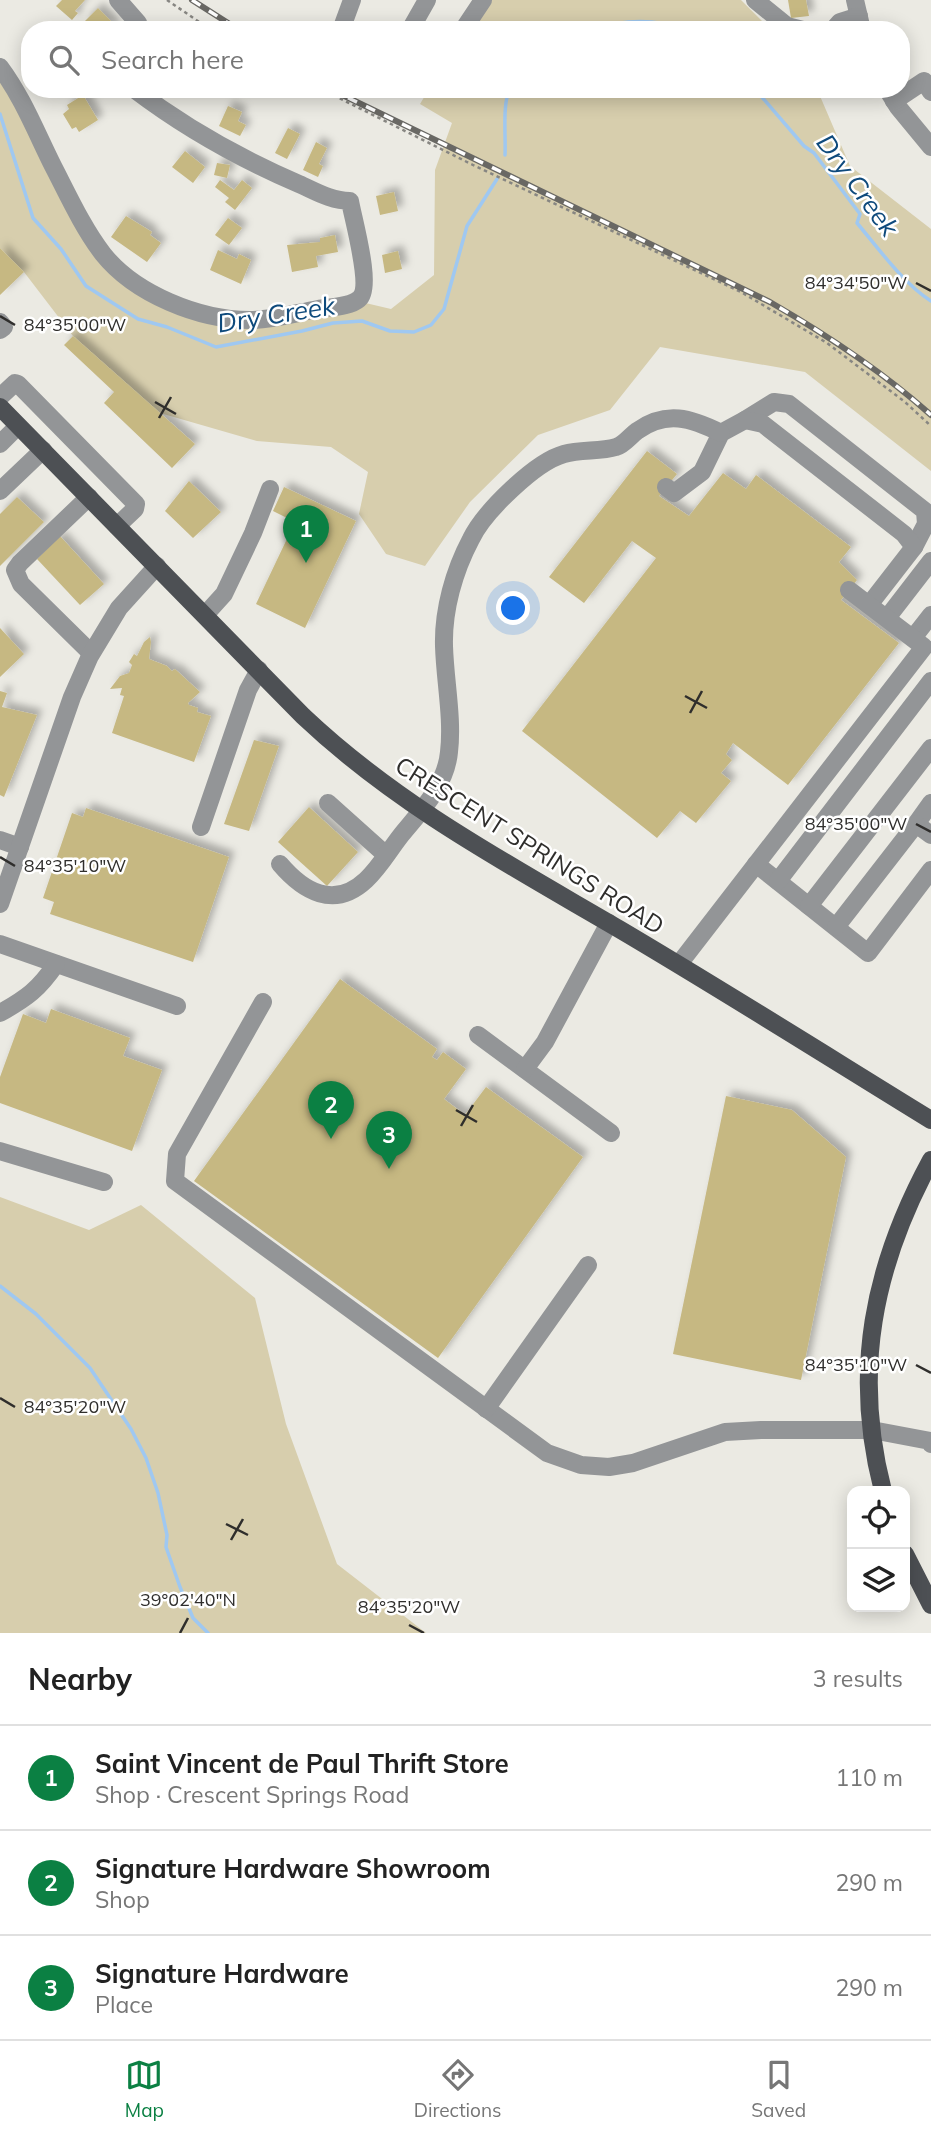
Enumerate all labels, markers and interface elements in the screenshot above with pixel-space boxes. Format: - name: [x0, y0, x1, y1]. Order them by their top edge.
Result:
- search box: [21, 21, 910, 98]
- icon: search: [45, 41, 83, 79]
- text: Search here: [101, 43, 244, 76]
- water label: Dry Creek: [810, 127, 907, 243]
- text: 84°34'50"W: [805, 271, 907, 294]
- water label: Dry Creek: [215, 288, 338, 340]
- text: 84°35'00"W: [24, 313, 126, 336]
- pin: 1: [283, 505, 329, 563]
- your location: [496, 591, 530, 625]
- street label: CRESCENT SPRINGS ROAD: [390, 750, 670, 940]
- text: 84°35'00"W: [805, 812, 907, 835]
- text: 84°35'10"W: [24, 854, 126, 877]
- pin: 2: [308, 1081, 354, 1139]
- pin: 3: [366, 1111, 412, 1169]
- text: 84°35'10"W: [805, 1353, 907, 1376]
- text: 84°35'20"W: [24, 1395, 126, 1418]
- map controls: [847, 1486, 910, 1612]
- button: locate: [847, 1486, 910, 1549]
- button: layers: [847, 1549, 910, 1612]
- text: 39°02'40"N: [140, 1588, 236, 1611]
- text: 84°35'20"W: [358, 1595, 460, 1618]
- text: Nearby: [28, 1660, 132, 1698]
- text: 3 results: [813, 1664, 903, 1693]
- text: Saint Vincent de Paul Thrift Store: [95, 1747, 509, 1780]
- text: 1: [44, 1763, 58, 1792]
- text: 110 m: [835, 1763, 903, 1792]
- text: Shop · Crescent Springs Road: [95, 1780, 409, 1809]
- text: Signature Hardware Showroom: [95, 1852, 491, 1885]
- text: 2: [44, 1868, 58, 1897]
- text: 290 m: [835, 1868, 903, 1897]
- text: Shop: [95, 1885, 150, 1914]
- text: Signature Hardware: [95, 1957, 349, 1990]
- text: 3: [44, 1973, 58, 2002]
- text: 290 m: [835, 1973, 903, 2002]
- text: Place: [95, 1990, 153, 2019]
- tab: Map: [125, 2056, 164, 2122]
- tab: Directions: [414, 2056, 502, 2122]
- tab: Saved: [751, 2056, 806, 2122]

